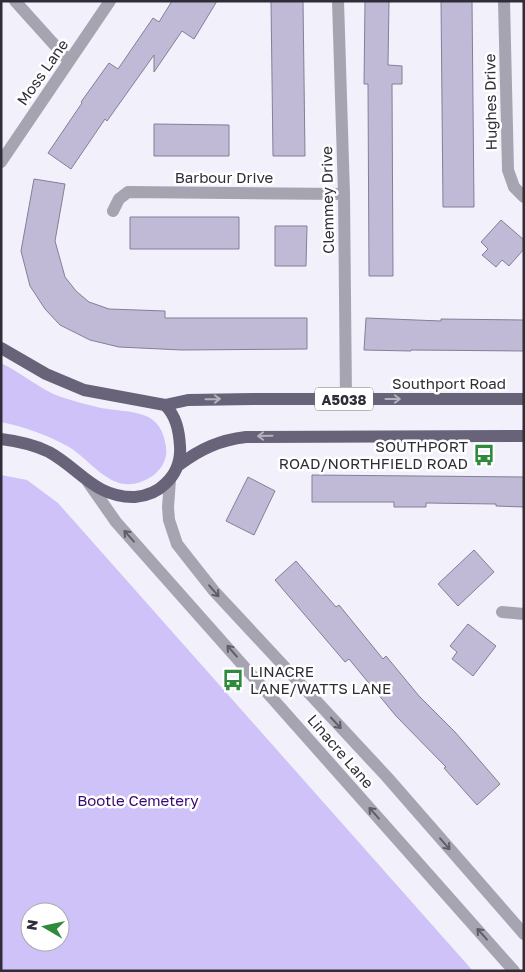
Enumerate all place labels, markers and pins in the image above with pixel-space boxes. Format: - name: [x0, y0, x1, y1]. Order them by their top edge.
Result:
- place label: SOUTHPORT ROAD/NORTHFIELD ROAD: [279, 437, 468, 472]
- bus stop icon: SOUTHPORT ROAD/NORTHFIELD ROAD: [471, 442, 497, 468]
- place label: LINACRE LANE/WATTS LANE: [250, 662, 391, 697]
- bus stop icon: LINACRE LANE/WATTS LANE: [220, 667, 246, 693]

